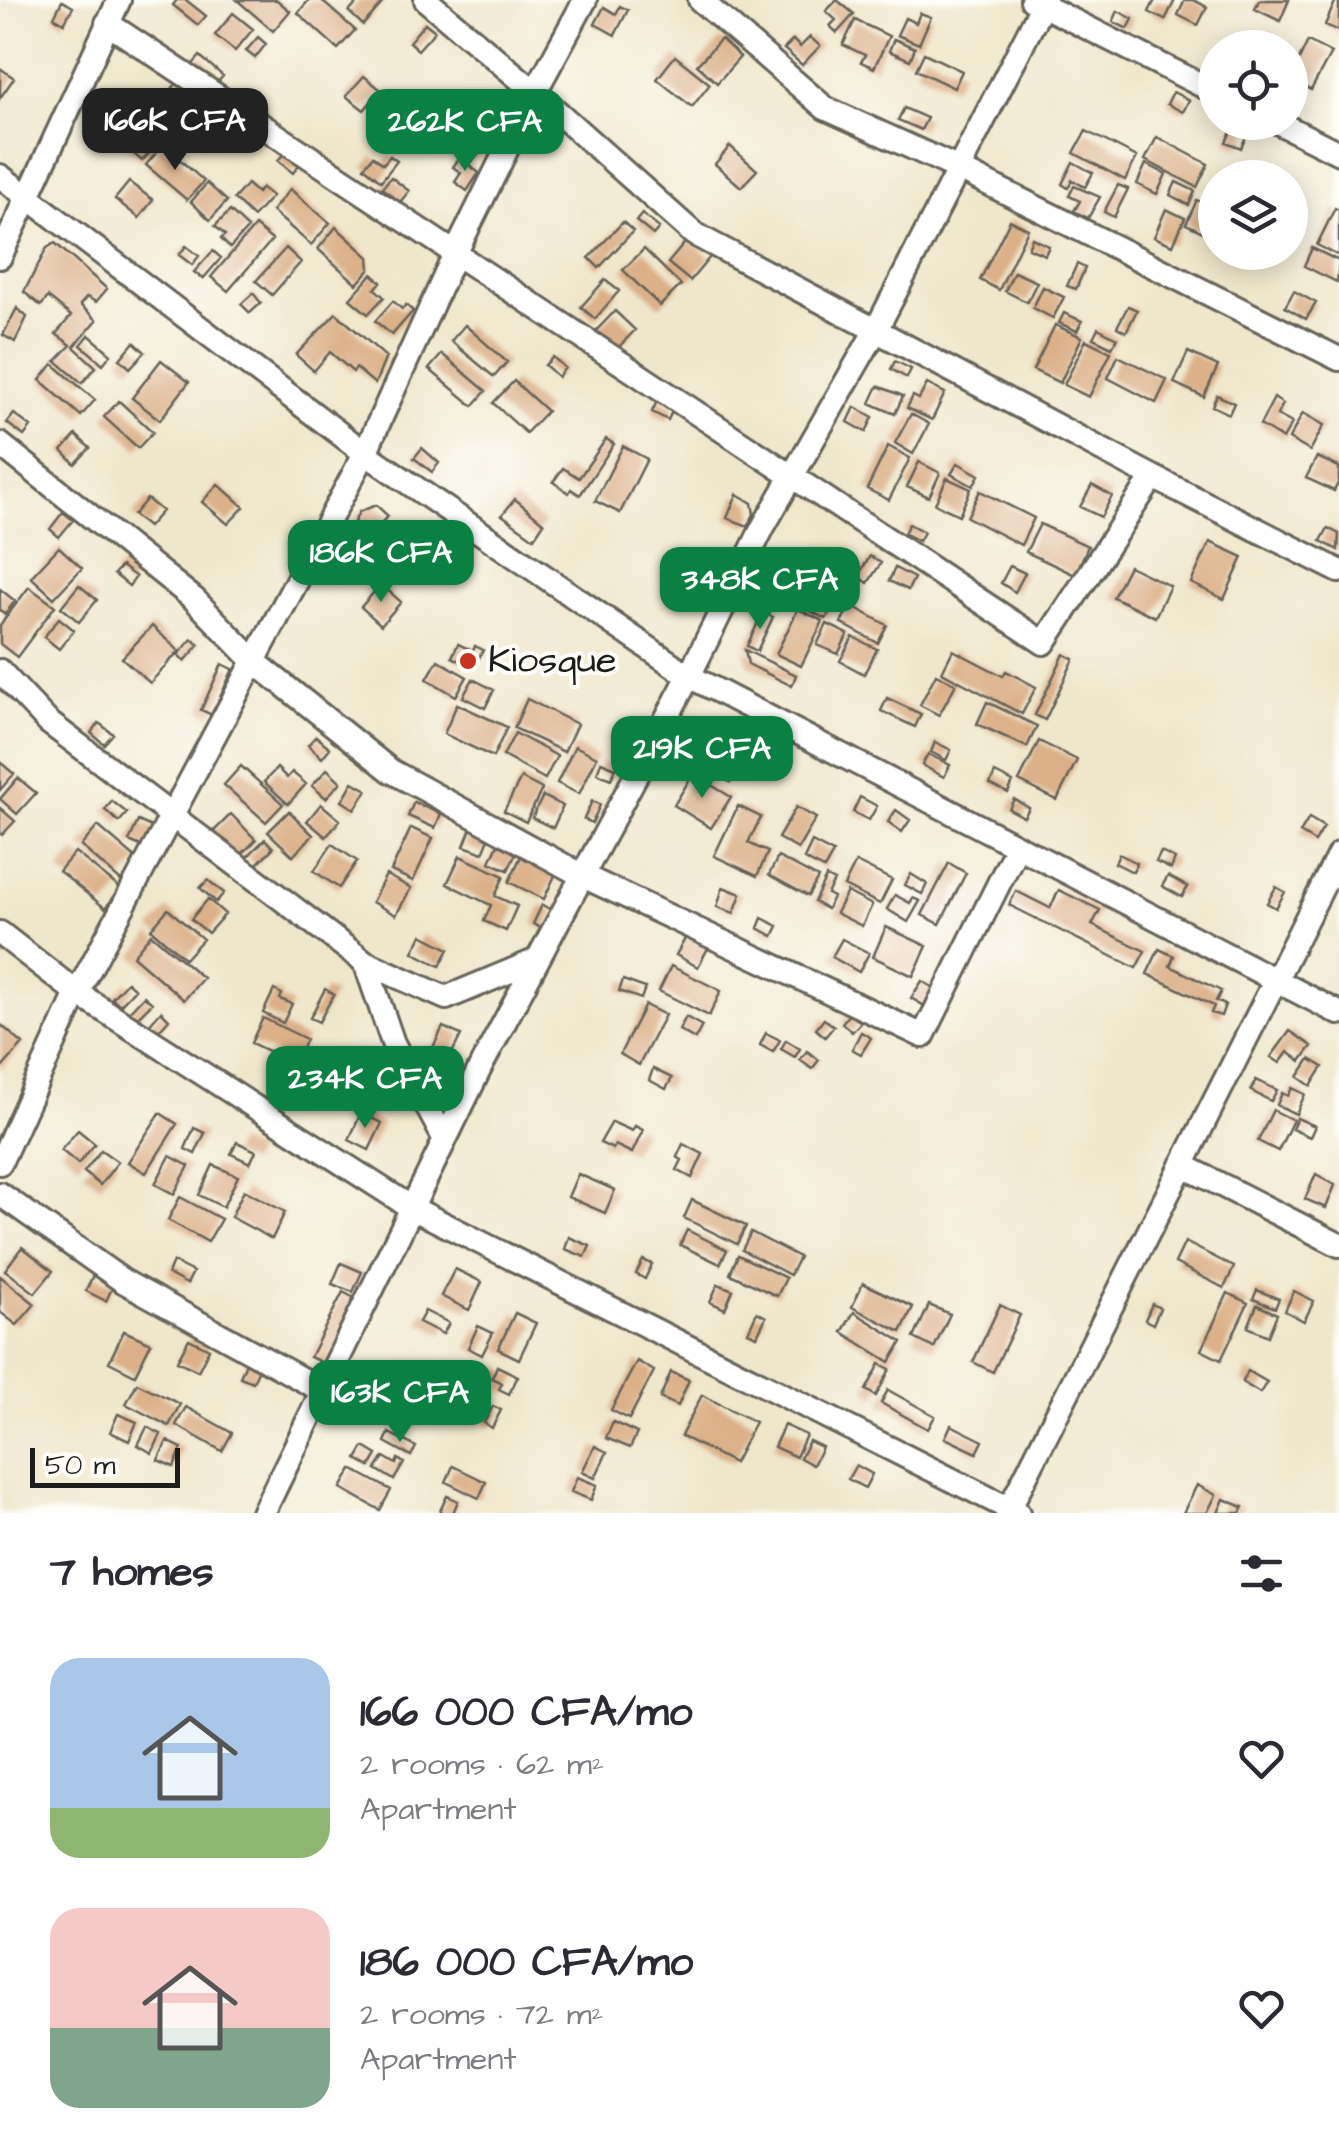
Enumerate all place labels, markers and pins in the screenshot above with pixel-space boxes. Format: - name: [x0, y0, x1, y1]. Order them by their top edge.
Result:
- pin: 166K CFA: [72, 88, 278, 173]
- pin: 262K CFA: [362, 89, 568, 174]
- pin: 186K CFA: [278, 520, 484, 605]
- pin: 348K CFA: [657, 547, 863, 632]
- place label: Kiosque: [488, 635, 617, 687]
- marker: Kiosque: [457, 650, 479, 672]
- pin: 219K CFA: [599, 716, 805, 801]
- pin: 234K CFA: [262, 1046, 468, 1131]
- pin: 163K CFA: [297, 1360, 503, 1445]

